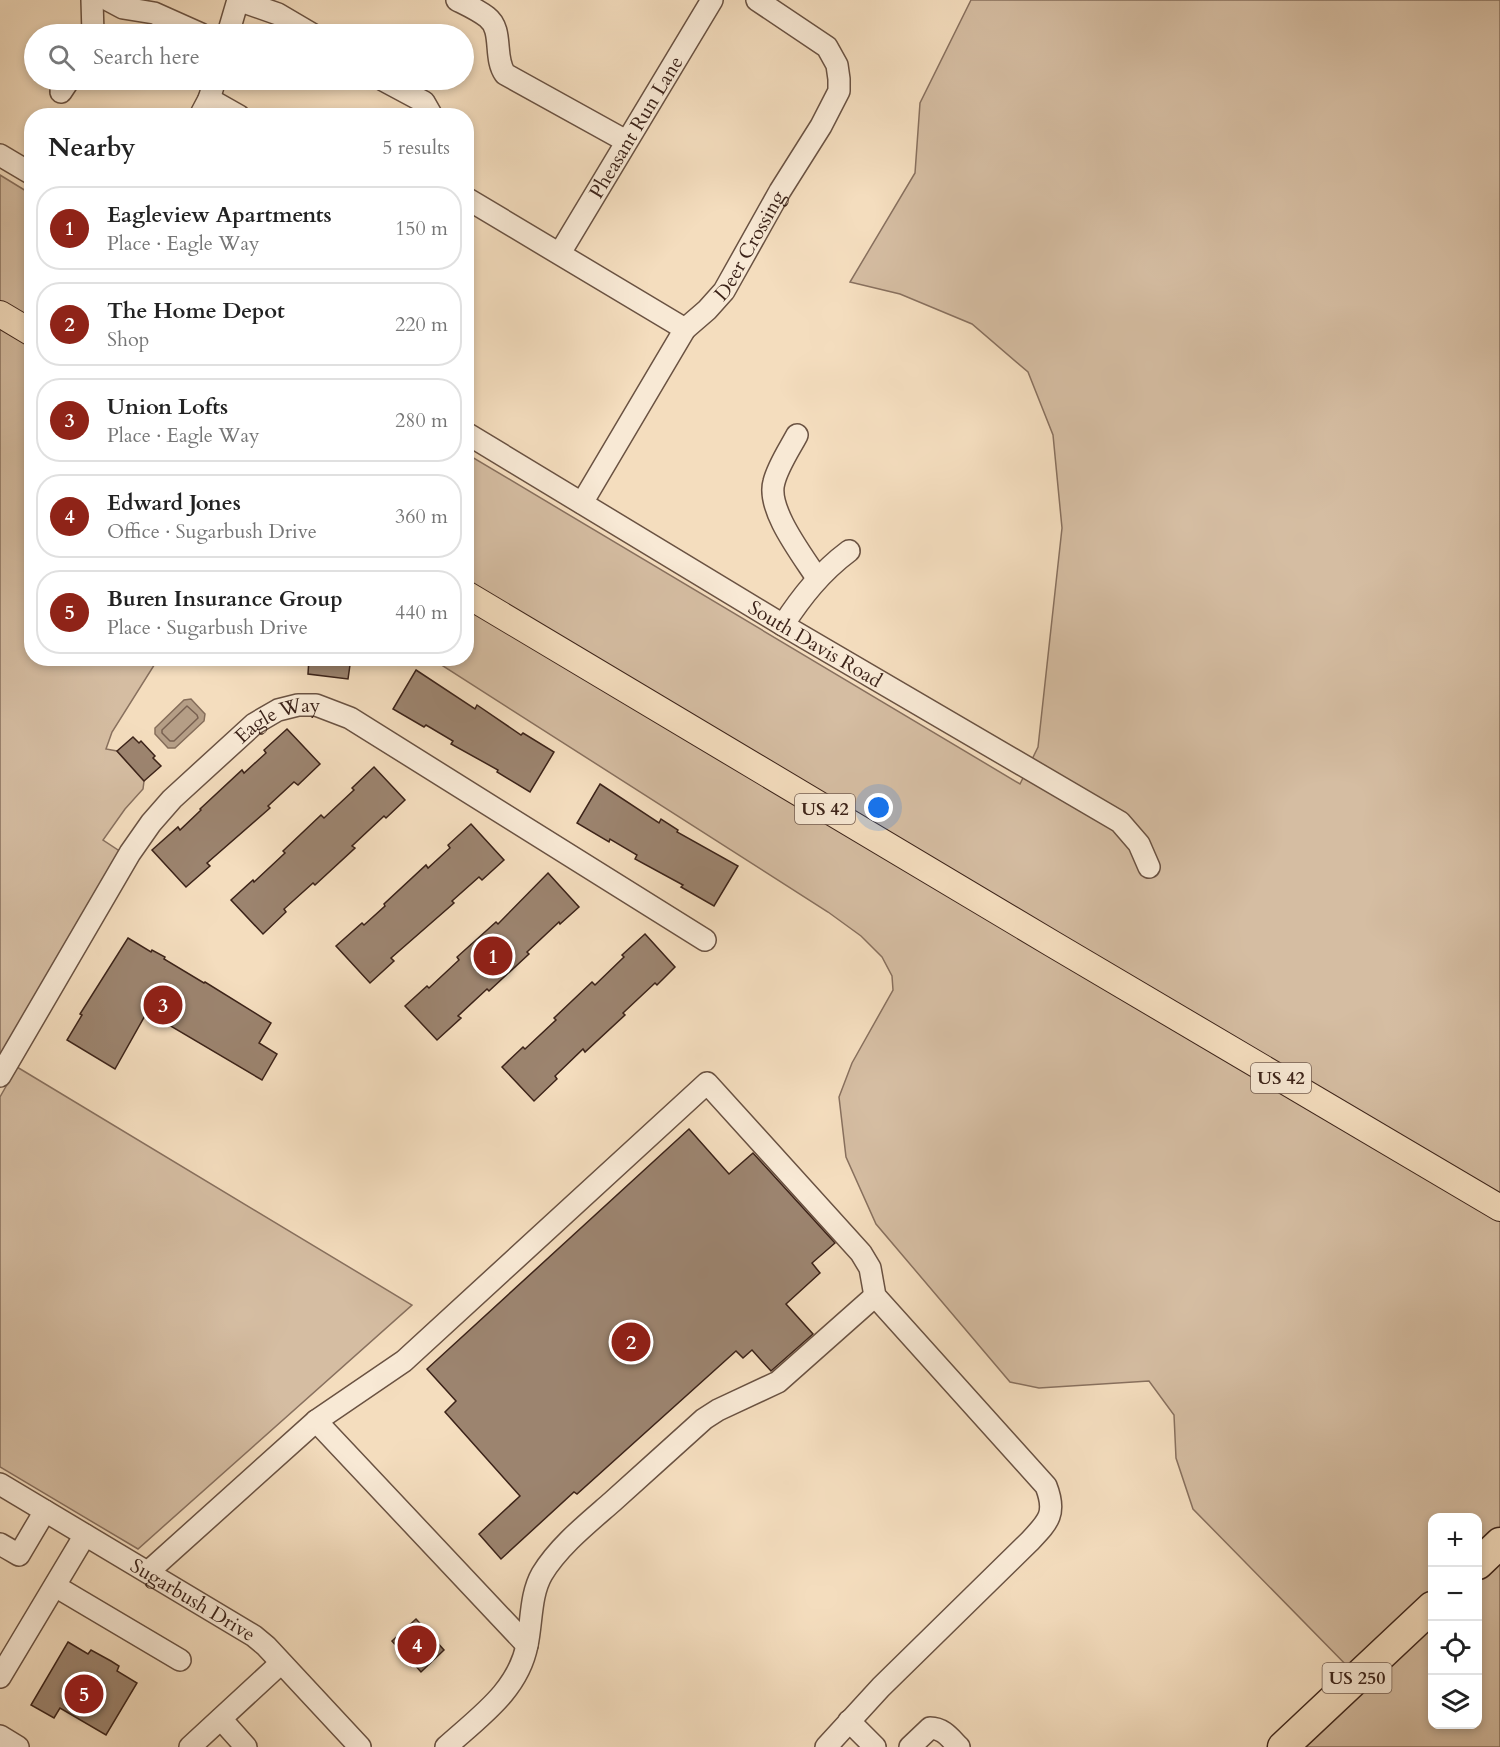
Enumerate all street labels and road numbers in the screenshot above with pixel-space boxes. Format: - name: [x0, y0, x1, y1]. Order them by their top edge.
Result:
- street label: Pheasant Run Lane: [583, 51, 689, 204]
- street label: Deer Crossing: [708, 185, 792, 307]
- street label: South Davis Road: [743, 594, 887, 694]
- street label: Eagle Way: [229, 691, 321, 749]
- road number: US 42: [795, 794, 855, 824]
- road number: US 42: [1251, 1063, 1311, 1093]
- street label: Sugarbush Drive: [125, 1552, 260, 1648]
- road number: US 250: [1322, 1663, 1392, 1693]

